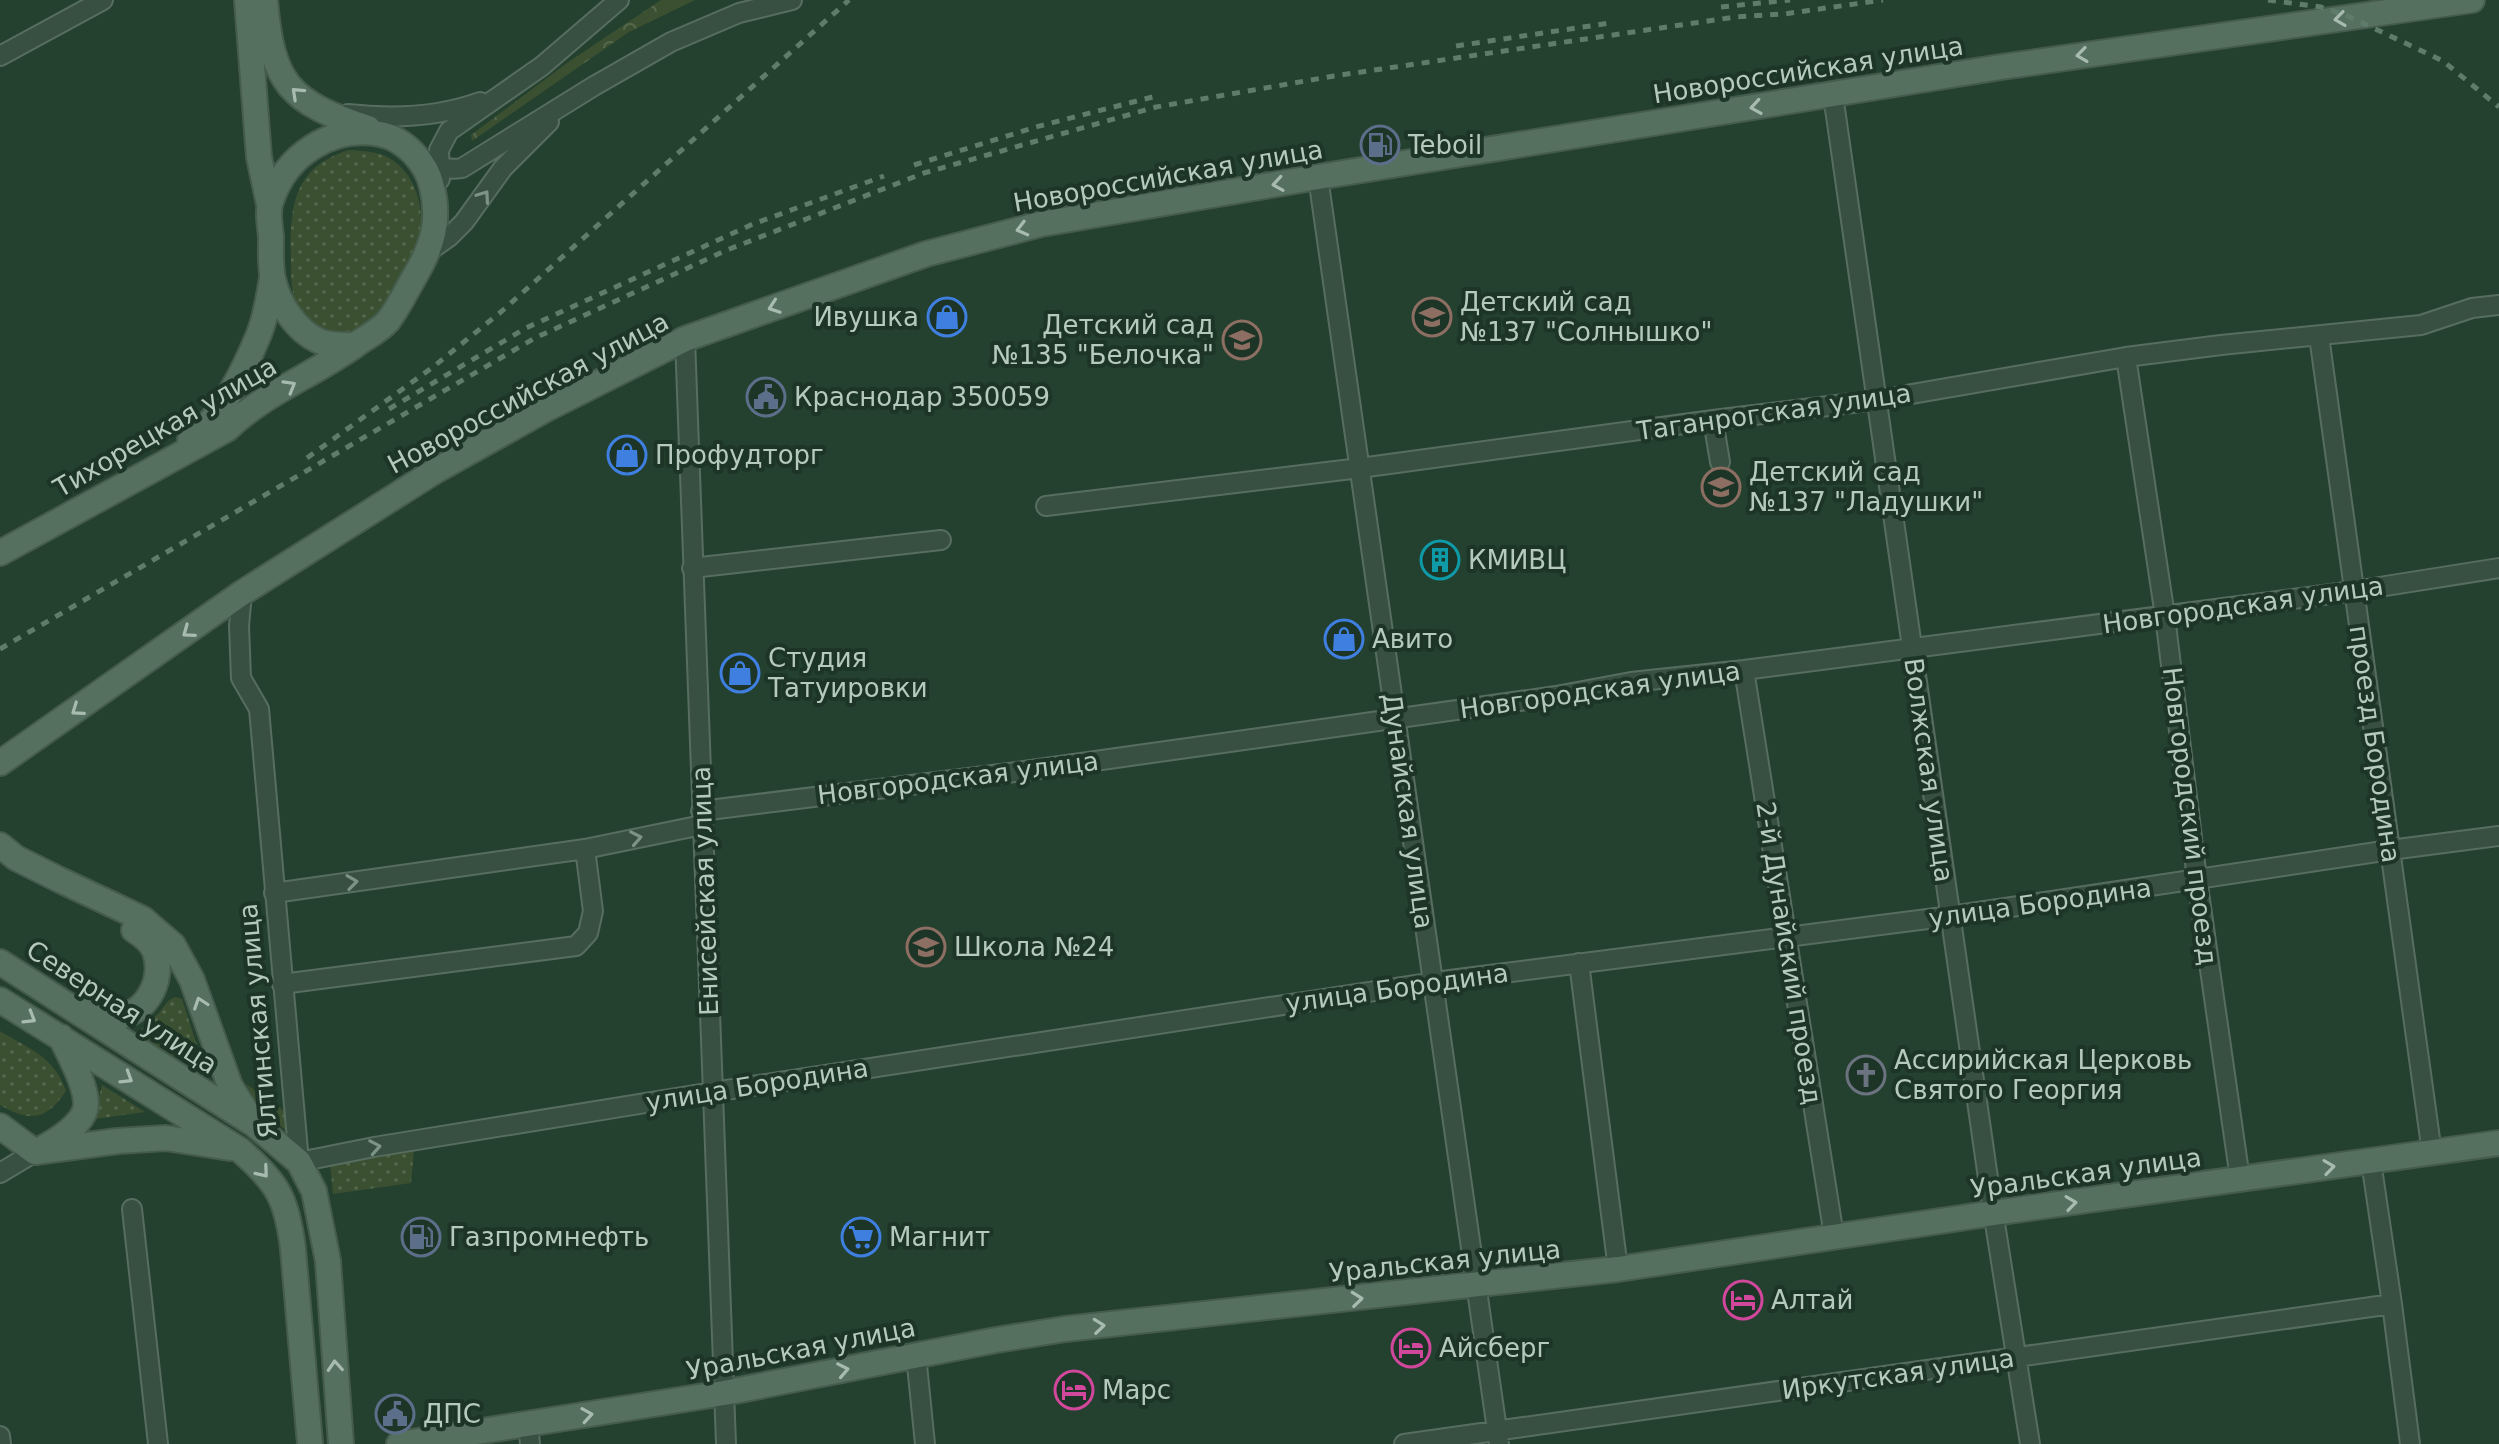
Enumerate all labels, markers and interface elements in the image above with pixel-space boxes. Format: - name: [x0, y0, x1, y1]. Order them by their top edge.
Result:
- one-way arrow: [2333, 10, 2346, 27]
- street label: Новороссийская улица: [1651, 31, 1965, 109]
- one-way arrow: [2075, 46, 2089, 63]
- one-way arrow: [292, 88, 306, 103]
- one-way arrow: [1749, 98, 1763, 115]
- fuel station icon: Teboil: [1359, 124, 1401, 166]
- place label: Teboil: [1407, 130, 1482, 160]
- street label: Новороссийская улица: [1011, 134, 1325, 218]
- one-way arrow: [1271, 175, 1285, 192]
- one-way arrow: [474, 190, 489, 205]
- one-way arrow: [1015, 219, 1029, 236]
- place label: Детский сад №137 "Солнышко": [1460, 287, 1712, 347]
- shop icon: Ивушка: [926, 296, 968, 338]
- school or university icon: Детский сад №137 "Солнышко": [1411, 296, 1453, 338]
- one-way arrow: [768, 298, 782, 314]
- place label: Ивушка: [813, 302, 919, 332]
- street label: Новороссийская улица: [382, 306, 674, 480]
- place label: Детский сад №135 "Белочка": [992, 310, 1214, 370]
- school or university icon: Детский сад №135 "Белочка": [1221, 319, 1263, 361]
- street label: Тихорецкая улица: [47, 351, 282, 504]
- public building icon: Краснодар 350059: [745, 376, 787, 418]
- street label: Таганрогская улица: [1634, 378, 1913, 446]
- one-way arrow: [281, 380, 296, 396]
- place label: Краснодар 350059: [794, 382, 1050, 412]
- shop icon: Профудторг: [606, 434, 648, 476]
- place label: Профудторг: [655, 440, 824, 470]
- place label: Детский сад №137 "Ладушки": [1749, 457, 1983, 517]
- school or university icon: Детский сад №137 "Ладушки": [1700, 466, 1742, 508]
- building icon: КМИВЦ: [1419, 539, 1461, 581]
- place label: КМИВЦ: [1468, 545, 1566, 575]
- street label: Новгородская улица: [2101, 570, 2385, 640]
- shop icon: Авито: [1323, 618, 1365, 660]
- one-way arrow: [182, 622, 197, 636]
- street label: проезд Бородина: [2343, 623, 2407, 865]
- place label: Авито: [1372, 624, 1453, 654]
- place label: Студия Татуировки: [767, 643, 928, 703]
- shop icon: Студия Татуировки: [719, 652, 761, 694]
- street label: Новгородская улица: [1458, 655, 1742, 725]
- street label: Волжская улица: [1898, 656, 1960, 884]
- street label: Новгородский проезд: [2157, 665, 2223, 967]
- street label: Дунайская улица: [1377, 691, 1439, 931]
- one-way arrow: [71, 700, 85, 715]
- street label: Новгородская улица: [816, 746, 1100, 810]
- street label: Енисейская улица: [686, 766, 724, 1016]
- street label: 2-й Дунайский проезд: [1750, 800, 1828, 1106]
- one-way arrow: [630, 831, 643, 848]
- street label: улица Бородина: [1927, 873, 2153, 933]
- one-way arrow: [345, 874, 358, 891]
- street label: Ялтинская улица: [233, 902, 283, 1140]
- school or university icon: Школа №24: [905, 926, 947, 968]
- place label: Школа №24: [954, 932, 1114, 962]
- street label: Северная улица: [21, 934, 223, 1080]
- street label: улица Бородина: [1284, 958, 1510, 1018]
- one-way arrow: [194, 997, 210, 1011]
- one-way arrow: [21, 1009, 36, 1024]
- place label: Ассирийская Церковь Святого Георгия: [1894, 1045, 2192, 1105]
- street label: улица Бородина: [644, 1053, 870, 1117]
- church icon: Ассирийская Церковь Святого Георгия: [1845, 1054, 1887, 1096]
- one-way arrow: [118, 1068, 133, 1083]
- one-way arrow: [368, 1140, 382, 1157]
- street label: Уральская улица: [1969, 1142, 2203, 1204]
- one-way arrow: [2322, 1159, 2335, 1176]
- one-way arrow: [253, 1163, 268, 1178]
- one-way arrow: [2064, 1195, 2078, 1212]
- fuel station icon: Газпромнефть: [400, 1216, 442, 1258]
- supermarket icon: Магнит: [840, 1216, 882, 1258]
- place label: Газпромнефть: [449, 1222, 649, 1252]
- place label: Магнит: [889, 1222, 990, 1252]
- street label: Уральская улица: [1328, 1234, 1562, 1288]
- hotel icon: Алтай: [1722, 1279, 1764, 1321]
- place label: Алтай: [1771, 1285, 1853, 1315]
- one-way arrow: [1351, 1290, 1364, 1307]
- street label: Уральская улица: [684, 1312, 918, 1386]
- one-way arrow: [1093, 1317, 1106, 1334]
- hotel icon: Айсберг: [1390, 1327, 1432, 1369]
- place label: Айсберг: [1439, 1333, 1550, 1363]
- street label: Иркутская улица: [1780, 1343, 2016, 1405]
- one-way arrow: [327, 1359, 344, 1372]
- one-way arrow: [836, 1362, 849, 1379]
- hotel icon: Марс: [1053, 1369, 1095, 1411]
- place label: Марс: [1102, 1375, 1171, 1405]
- public building icon: ДПС: [374, 1393, 416, 1435]
- place label: ДПС: [423, 1399, 481, 1429]
- one-way arrow: [580, 1407, 594, 1424]

